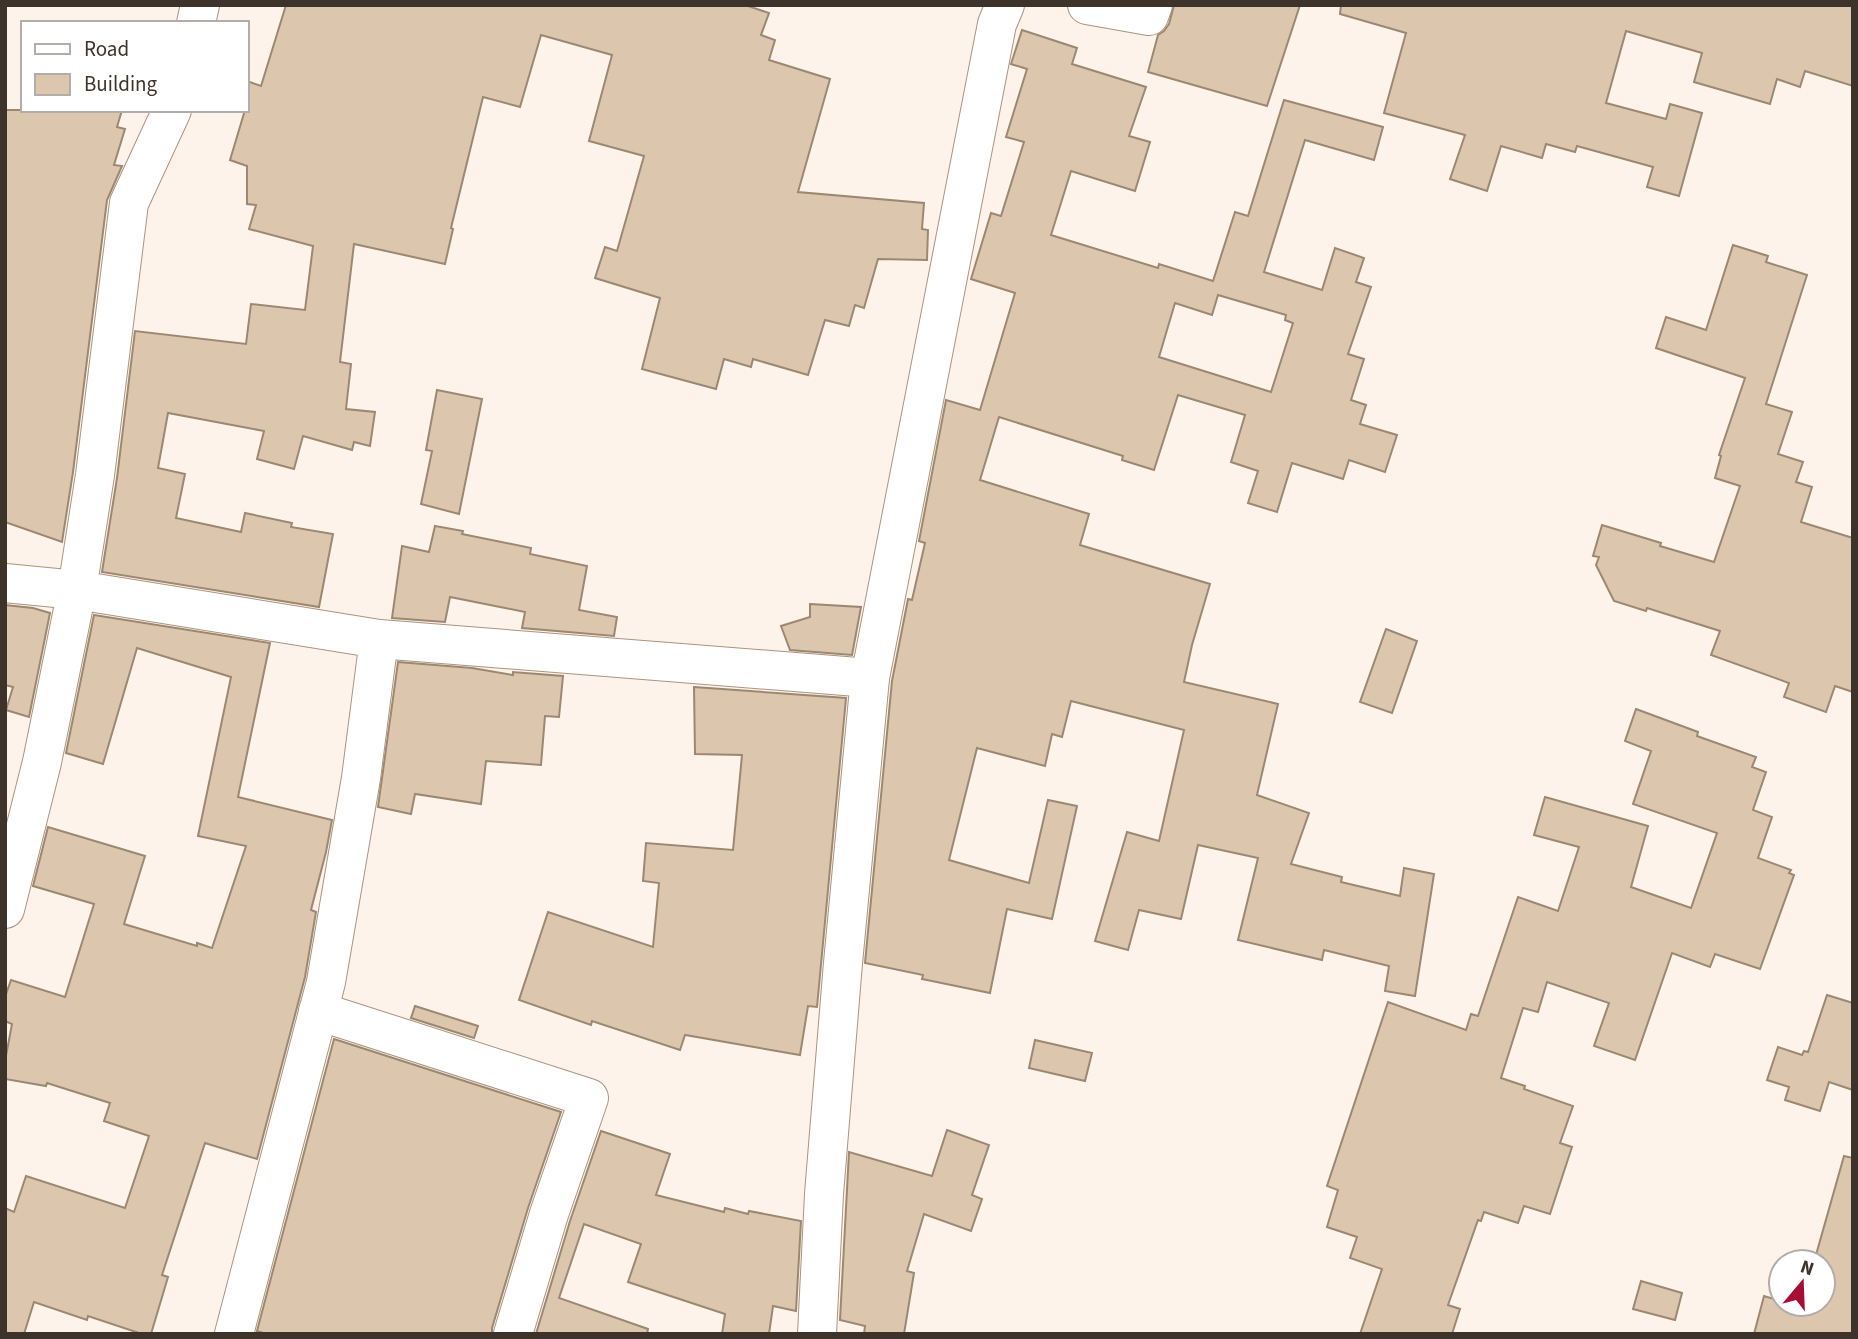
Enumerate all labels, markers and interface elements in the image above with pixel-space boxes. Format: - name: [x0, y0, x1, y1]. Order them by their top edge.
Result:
- legend: [21, 21, 248, 112]
- text: Road: [84, 34, 129, 64]
- text: Building: [84, 69, 158, 99]
- north arrow: [1767, 1248, 1837, 1318]
- text: N: [1797, 1254, 1817, 1283]

